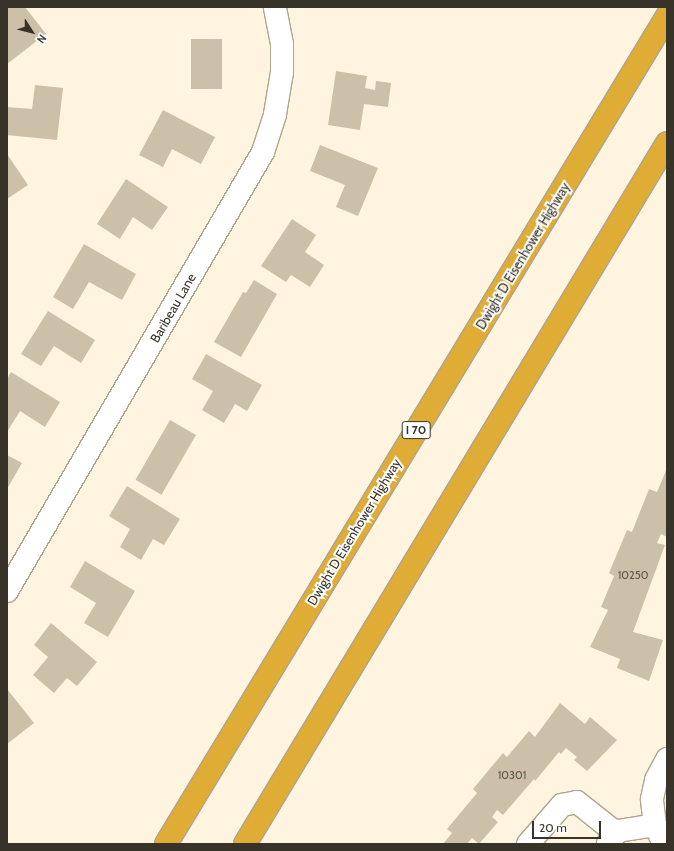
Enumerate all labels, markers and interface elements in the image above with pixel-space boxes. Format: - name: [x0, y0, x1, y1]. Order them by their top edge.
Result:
- north arrow: [12, 12, 52, 52]
- text: N: [34, 32, 50, 46]
- street label: Dwight D Eisenhower Highway: [473, 180, 573, 332]
- street label: Baribeau Lane: [147, 271, 199, 345]
- road number: I 70: [401, 420, 431, 440]
- street label: Dwight D Eisenhower Highway: [304, 456, 404, 608]
- house number: 10250: [618, 568, 648, 582]
- house number: 10301: [498, 768, 526, 782]
- scale bar: [534, 813, 603, 839]
- text: 20 m: [539, 820, 567, 835]

